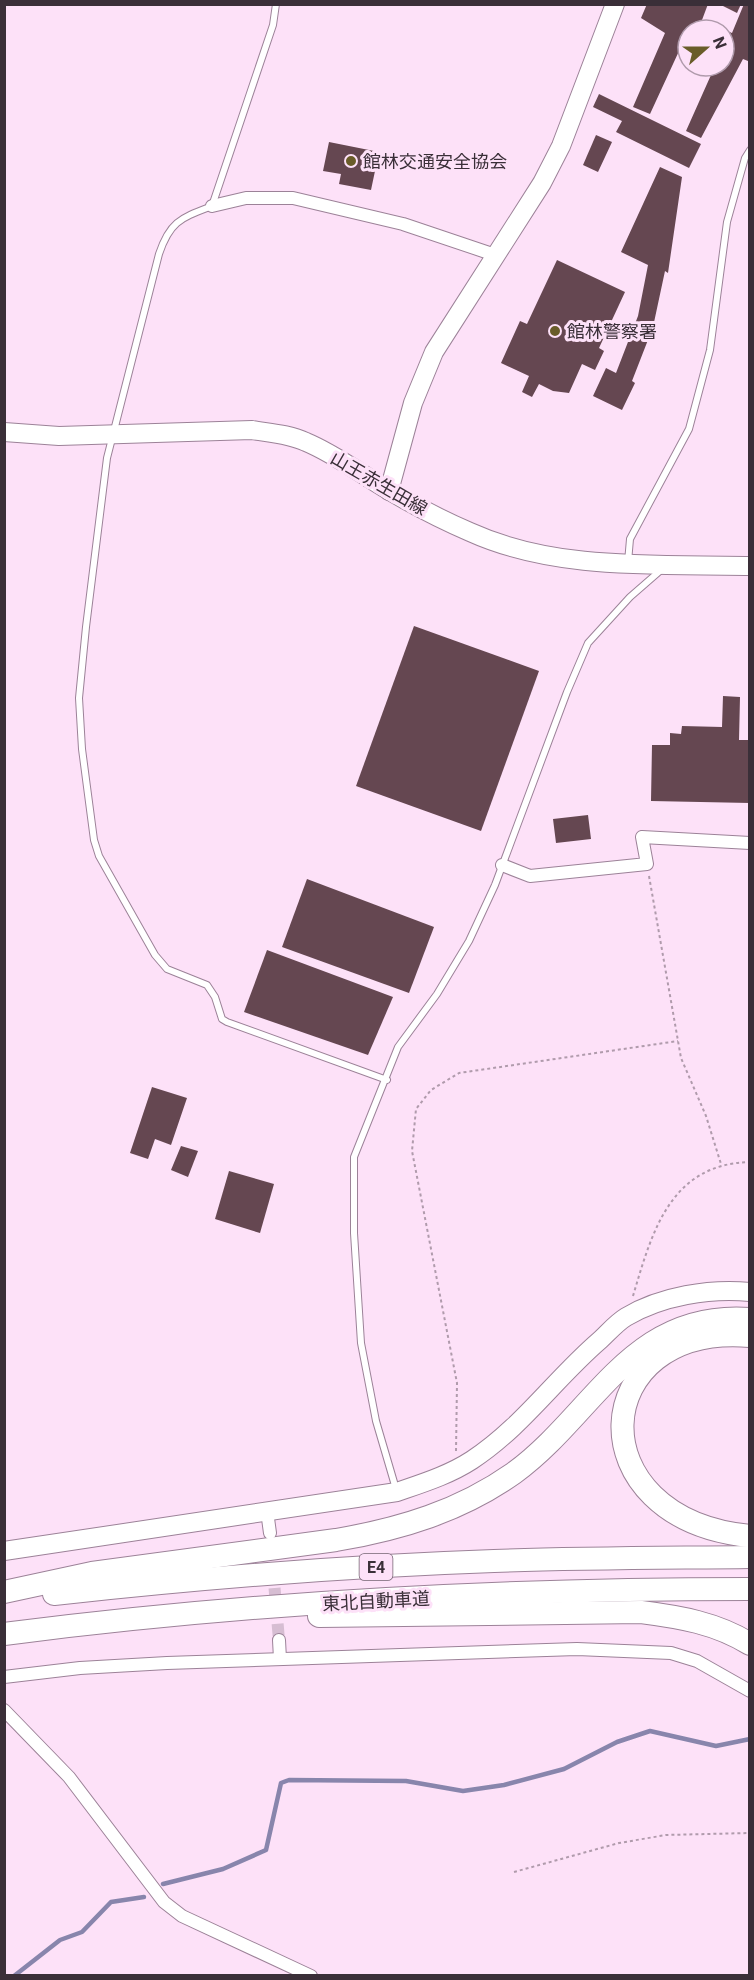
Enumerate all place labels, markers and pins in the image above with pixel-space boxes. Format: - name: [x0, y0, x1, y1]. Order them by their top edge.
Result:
- place label: 館林交通安全協会: [363, 151, 507, 172]
- marker: 館林交通安全協会: [344, 154, 358, 168]
- place label: 館林警察署: [567, 321, 657, 342]
- marker: 館林警察署: [548, 324, 562, 338]

